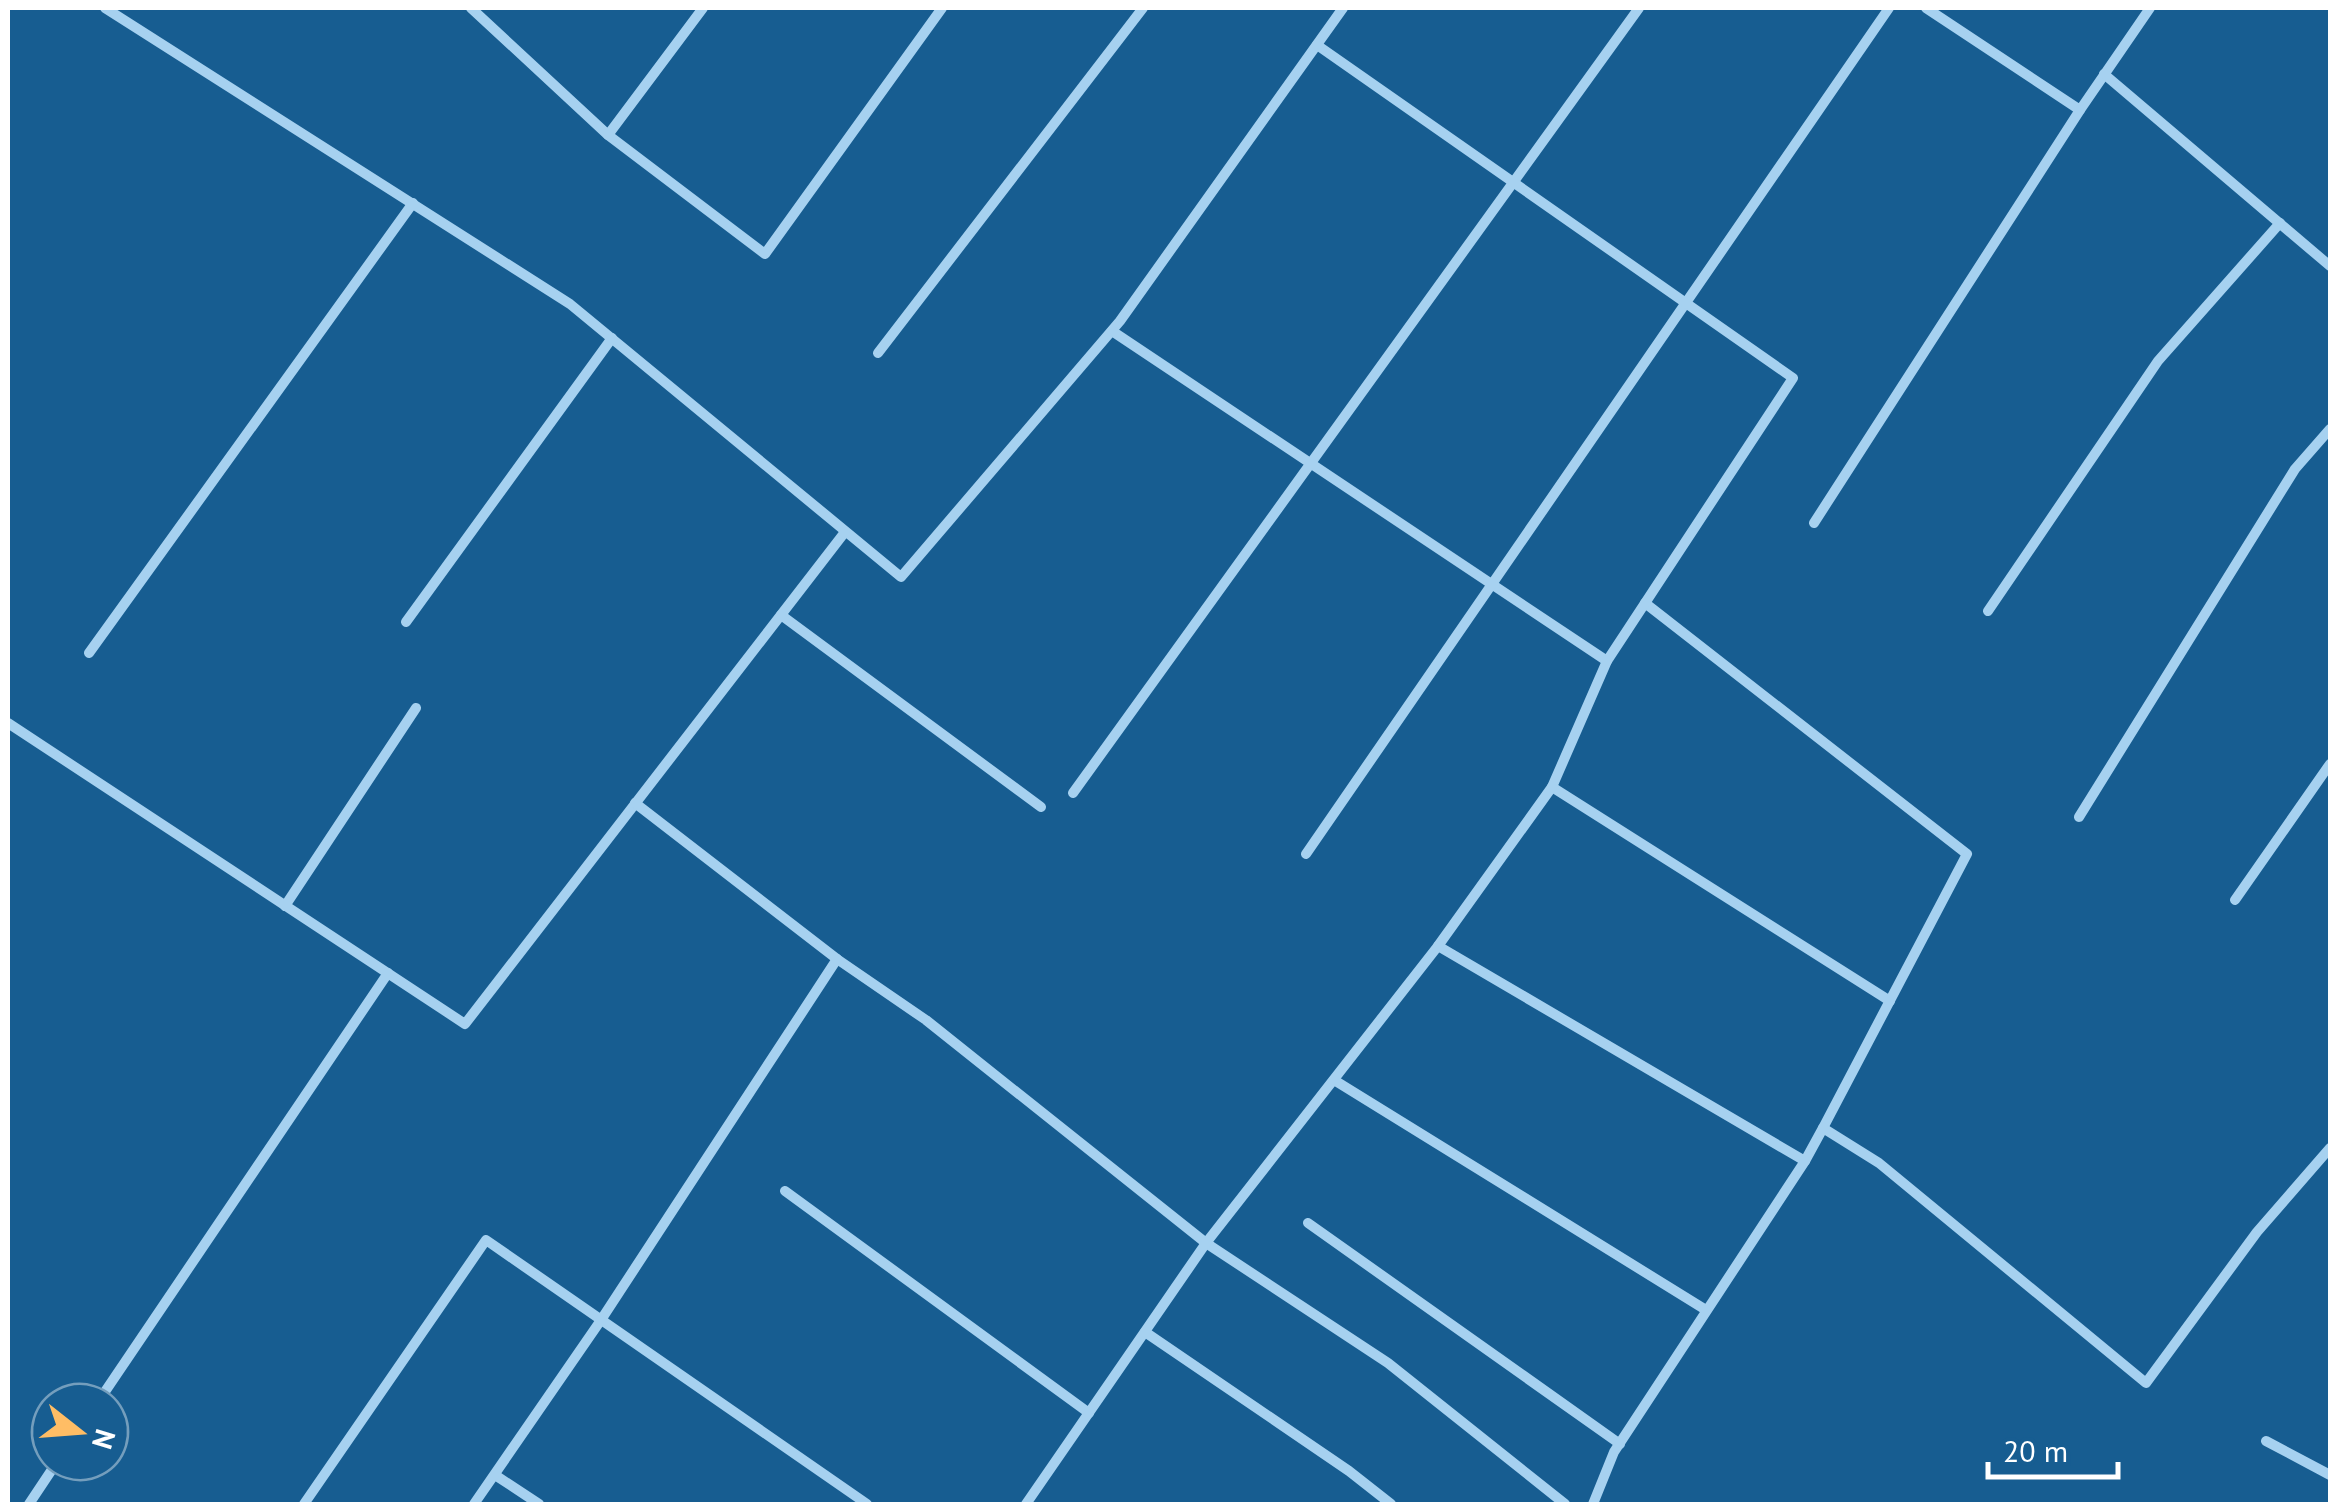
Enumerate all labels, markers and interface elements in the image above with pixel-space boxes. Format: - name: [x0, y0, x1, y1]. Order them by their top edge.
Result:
- north arrow: [30, 1382, 130, 1482]
- scale bar: [1988, 1417, 2118, 1479]
- text: N: [84, 1425, 125, 1454]
- text: 20 m: [2003, 1431, 2068, 1470]

